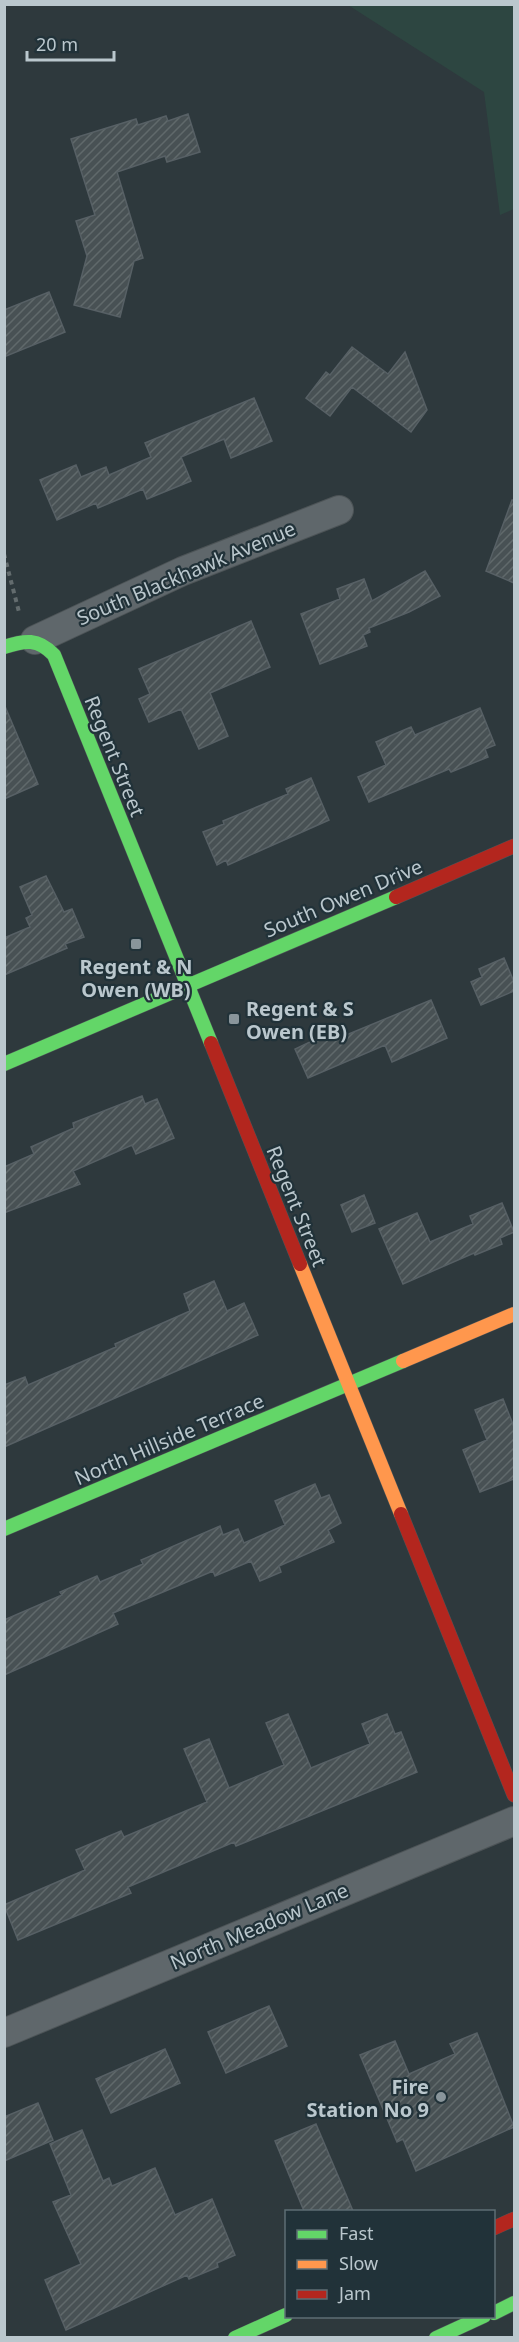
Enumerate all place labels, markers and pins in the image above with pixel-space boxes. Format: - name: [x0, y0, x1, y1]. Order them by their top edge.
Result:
- marker: Regent & N Owen (WB): [129, 937, 143, 951]
- place label: Regent & N Owen (WB): [80, 953, 192, 1003]
- place label: Regent & S Owen (EB): [246, 995, 354, 1045]
- marker: Regent & S Owen (EB): [227, 1012, 241, 1026]
- place label: Fire Station No 9: [307, 2073, 429, 2123]
- marker: Fire Station No 9: [434, 2090, 448, 2104]

